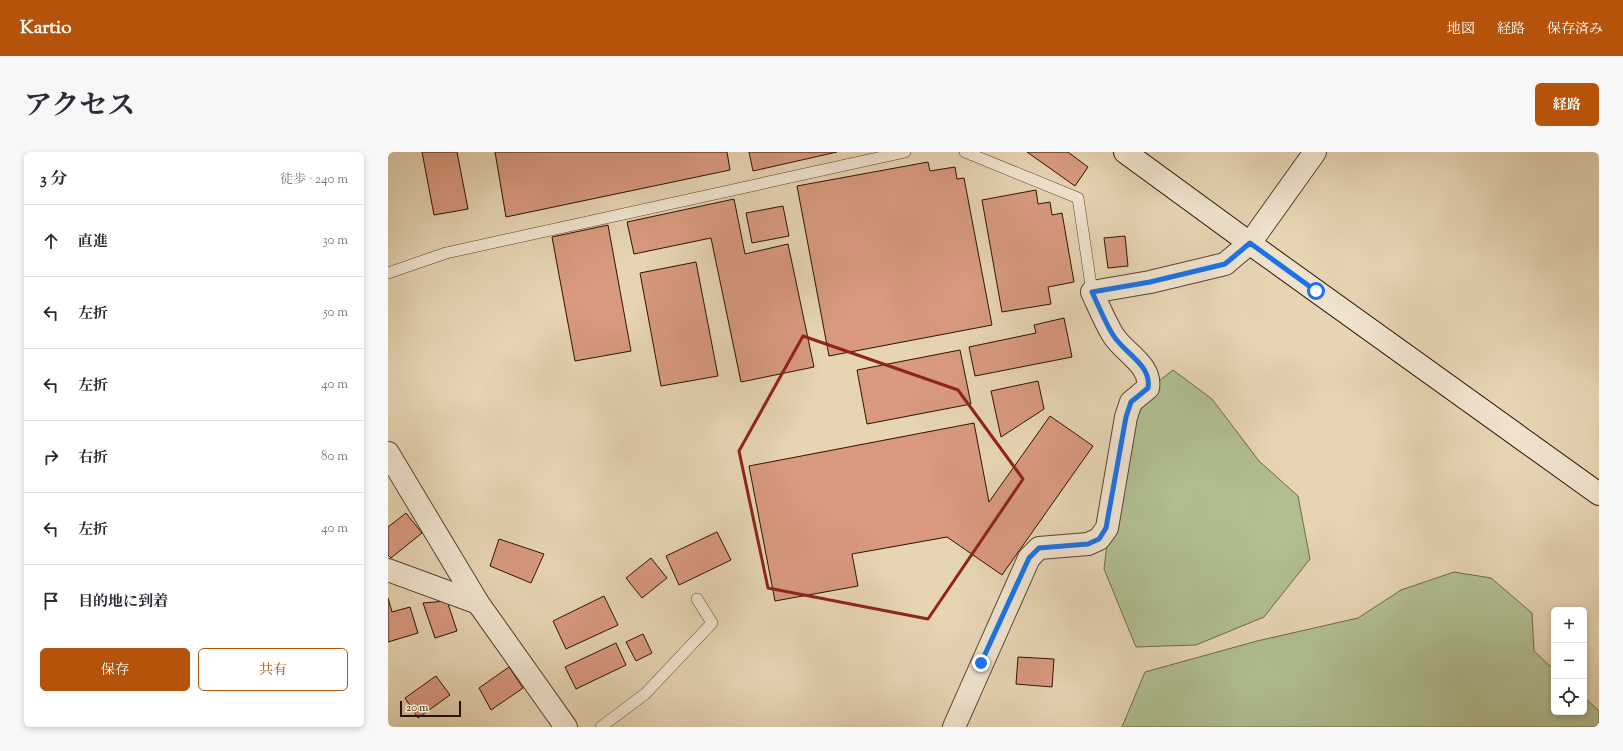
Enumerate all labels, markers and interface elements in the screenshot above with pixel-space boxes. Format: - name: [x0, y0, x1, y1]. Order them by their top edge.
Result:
- text: Kartio: [20, 15, 72, 42]
- text: 地図: [1447, 20, 1475, 40]
- text: 経路: [1497, 20, 1525, 40]
- text: 保存済み: [1547, 20, 1603, 40]
- button: 経路: [1535, 83, 1599, 126]
- text: アクセス: [24, 87, 135, 127]
- text: 3 分: [40, 168, 68, 192]
- text: 徒歩 · 240 m: [280, 171, 348, 189]
- icon: ahead: [40, 230, 62, 252]
- text: 直進: [78, 232, 108, 253]
- text: 30 m: [322, 232, 348, 250]
- route start: [1307, 282, 1325, 300]
- icon: left: [40, 302, 62, 324]
- text: 左折: [78, 304, 108, 325]
- text: 50 m: [323, 304, 348, 322]
- icon: left: [40, 374, 62, 396]
- text: 左折: [78, 376, 108, 397]
- text: 40 m: [321, 376, 348, 394]
- icon: right: [40, 446, 62, 468]
- text: 右折: [78, 448, 108, 469]
- text: 80 m: [321, 448, 348, 466]
- icon: left: [40, 518, 62, 540]
- text: 左折: [78, 520, 108, 541]
- text: 40 m: [321, 520, 348, 538]
- icon: arrive: [40, 590, 62, 612]
- text: 目的地に到着: [78, 592, 168, 613]
- map controls: [1551, 607, 1587, 715]
- button: +: [1551, 607, 1587, 643]
- button: −: [1551, 643, 1587, 679]
- button: 保存: [40, 648, 190, 691]
- button: 共有: [198, 648, 348, 691]
- route end: [972, 654, 990, 672]
- button: locate: [1551, 679, 1587, 715]
- scale bar: [400, 699, 461, 718]
- text: 20 m: [406, 700, 428, 716]

